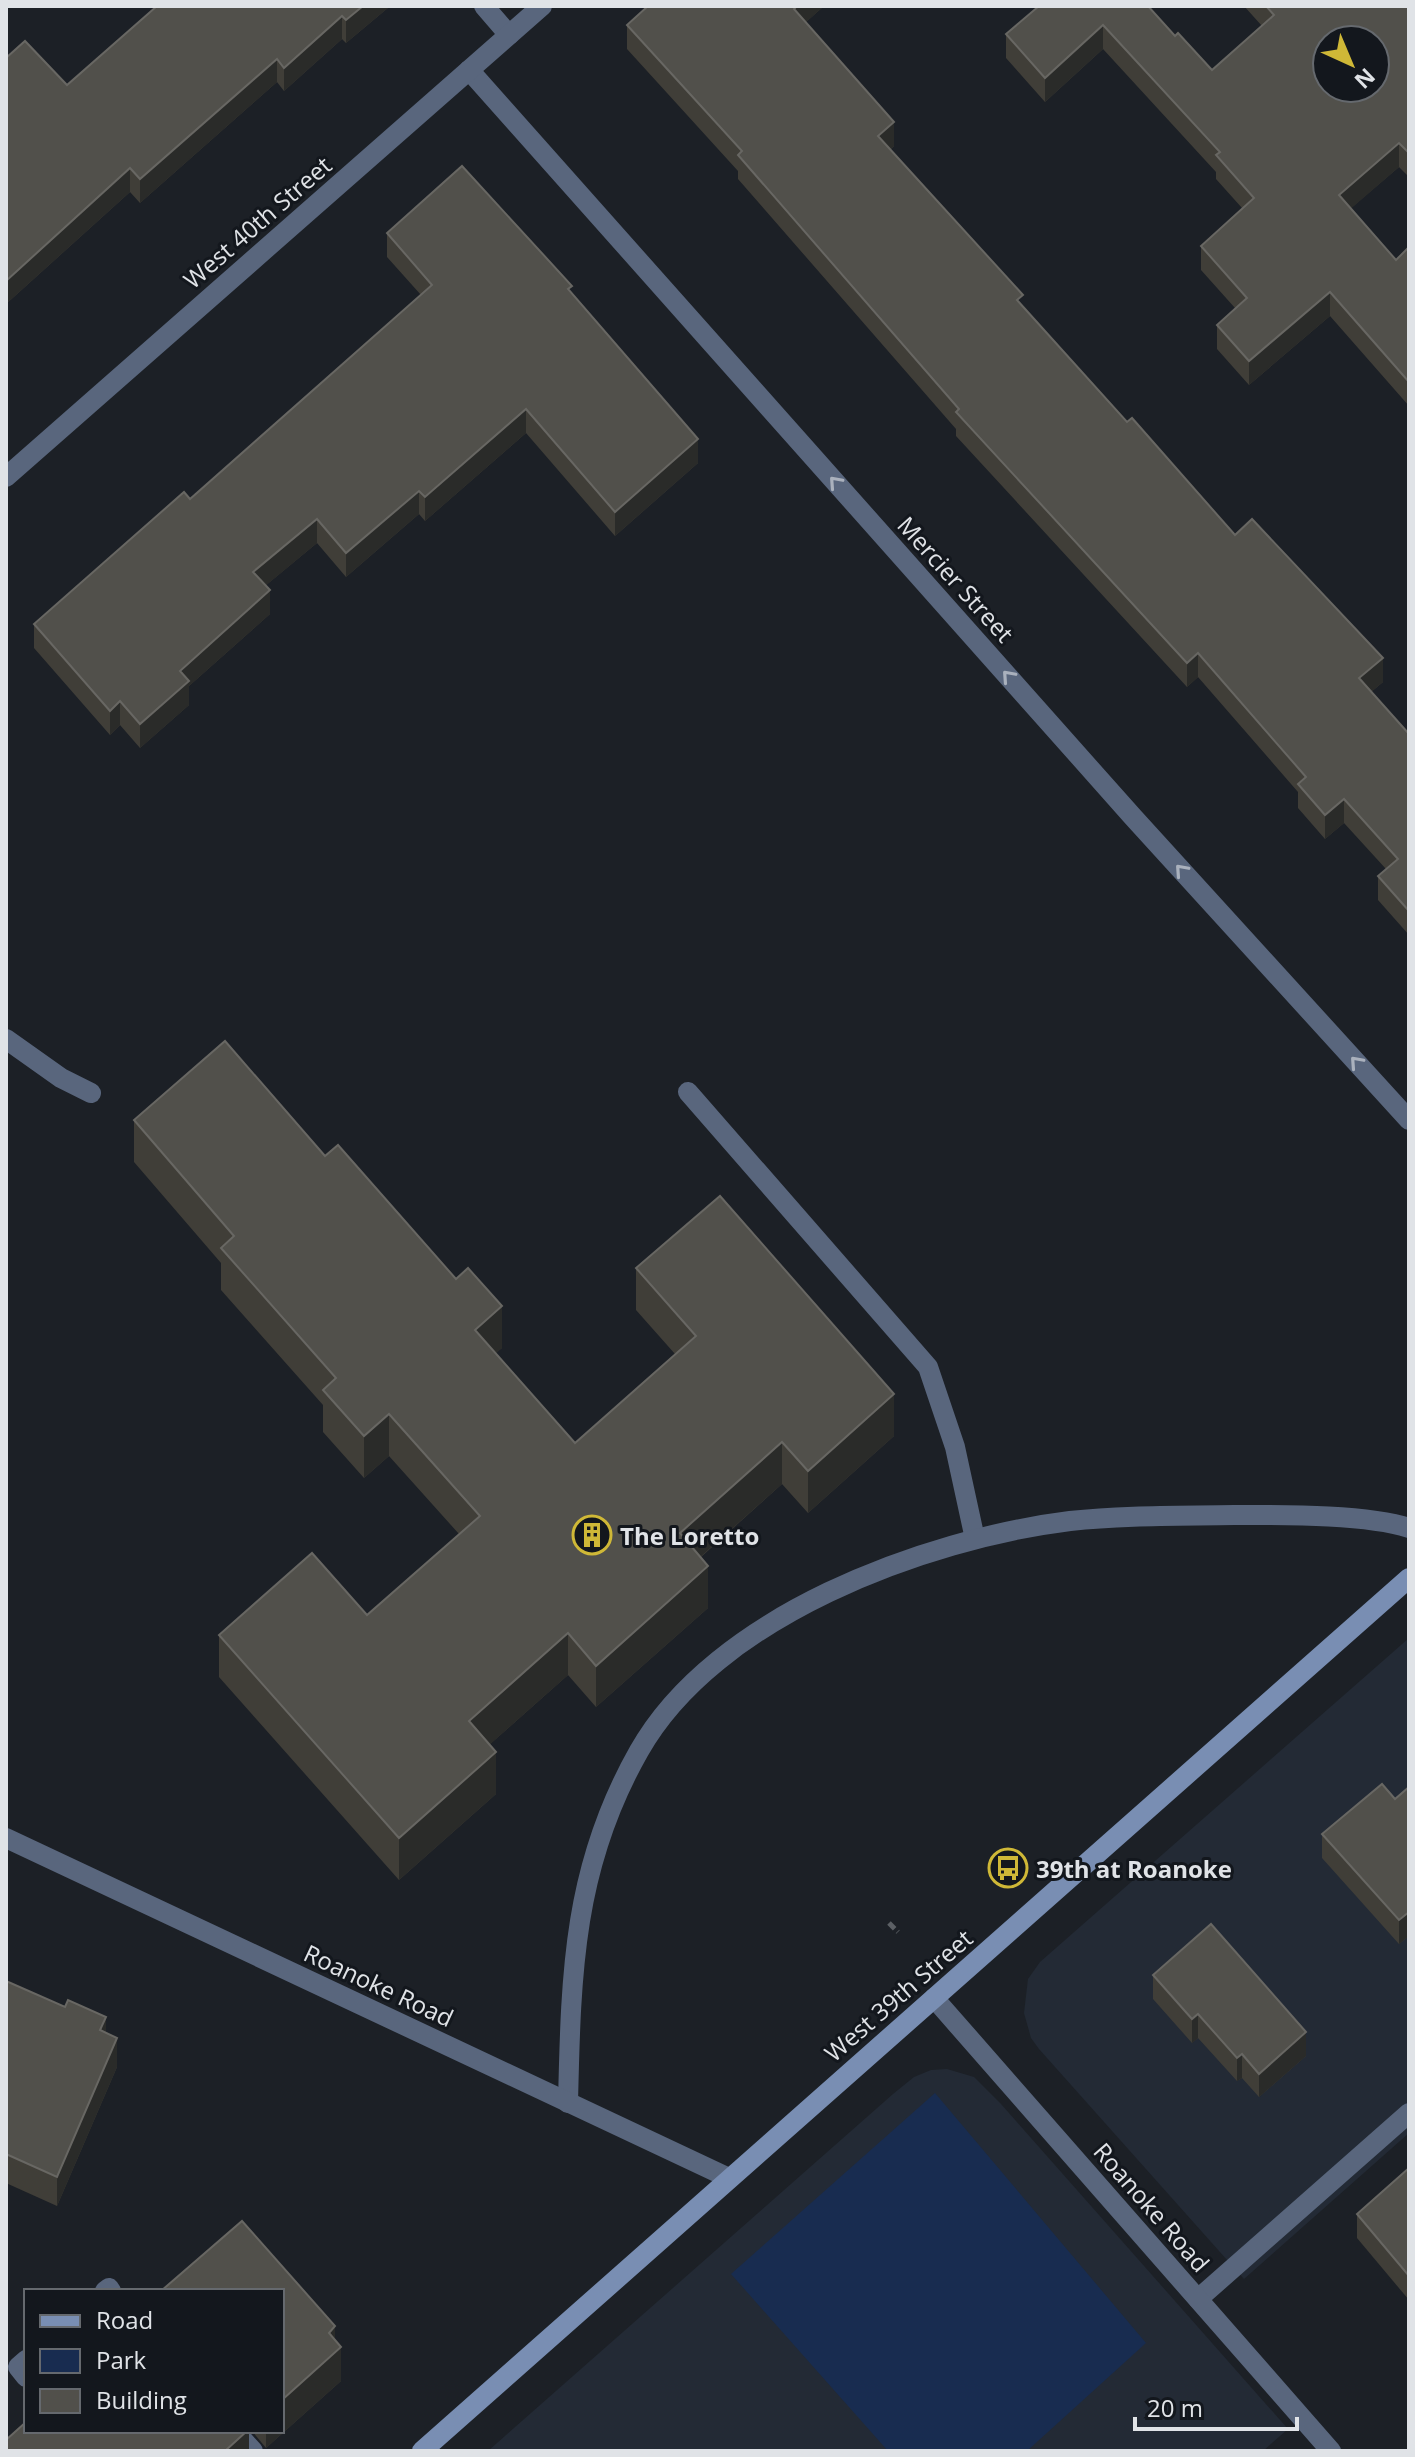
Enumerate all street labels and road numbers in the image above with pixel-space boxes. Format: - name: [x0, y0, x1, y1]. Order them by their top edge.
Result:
- street label: West 40th Street: [176, 149, 338, 295]
- street label: Mercier Street: [891, 509, 1021, 649]
- street label: West 39th Street: [817, 1922, 979, 2068]
- street label: Roanoke Road: [299, 1936, 459, 2034]
- street label: Roanoke Road: [1087, 2135, 1217, 2279]

